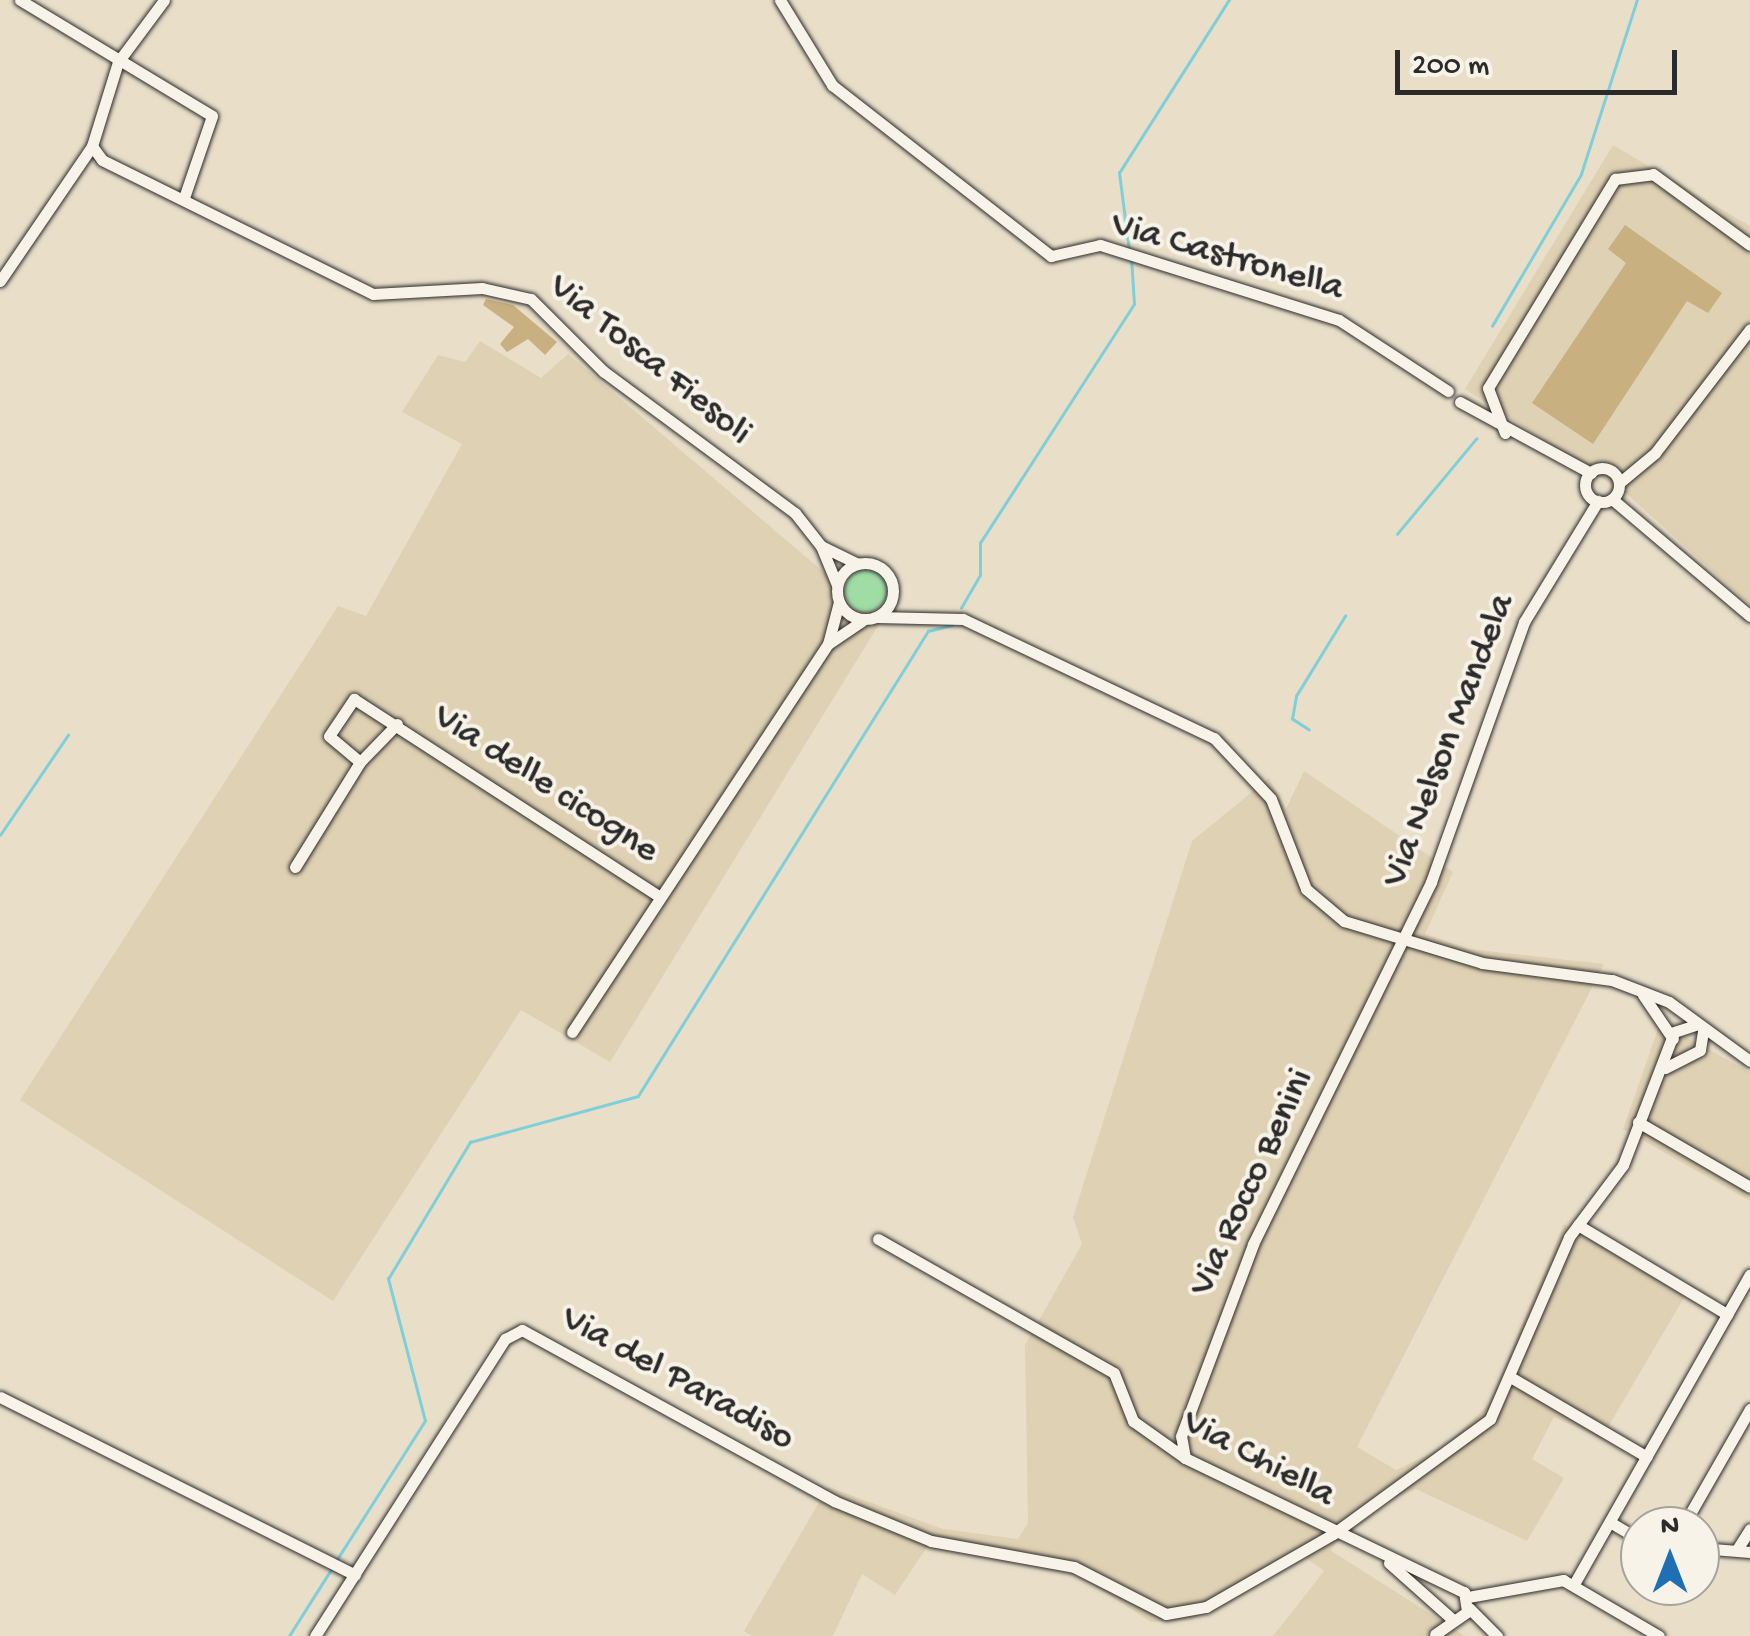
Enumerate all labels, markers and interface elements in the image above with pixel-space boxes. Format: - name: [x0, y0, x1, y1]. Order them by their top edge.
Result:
- scale bar: [1400, 30, 1682, 92]
- text: 200 m: [1412, 50, 1489, 85]
- street label: Via Castronella: [1106, 203, 1348, 313]
- street label: Via Tosca Fiesoli: [538, 265, 760, 457]
- street label: Via Nelson Mandela: [1373, 588, 1527, 894]
- street label: Via delle cicogne: [424, 695, 666, 875]
- street label: Via Rocco Benini: [1181, 1062, 1325, 1304]
- street label: Via del Paradiso: [552, 1297, 802, 1463]
- street label: Via Chiella: [1174, 1401, 1342, 1519]
- north arrow: [1620, 1506, 1720, 1606]
- text: N: [1661, 1511, 1679, 1544]

